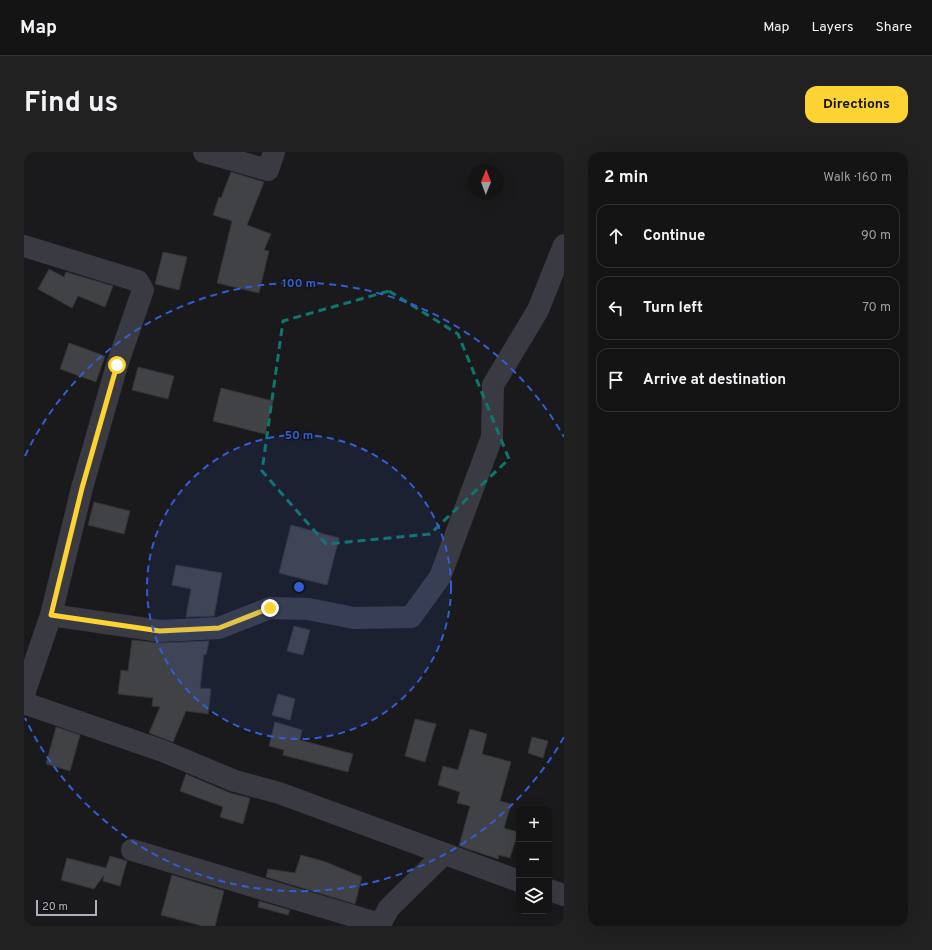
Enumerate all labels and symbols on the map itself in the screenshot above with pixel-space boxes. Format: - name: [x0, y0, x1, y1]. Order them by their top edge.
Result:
- north arrow: [468, 164, 504, 200]
- text: 100 m: [282, 276, 316, 292]
- route start: [108, 356, 126, 374]
- text: 50 m: [285, 428, 313, 444]
- centre of rings: [292, 580, 306, 594]
- route end: [261, 599, 279, 617]
- scale bar: [36, 898, 97, 917]

